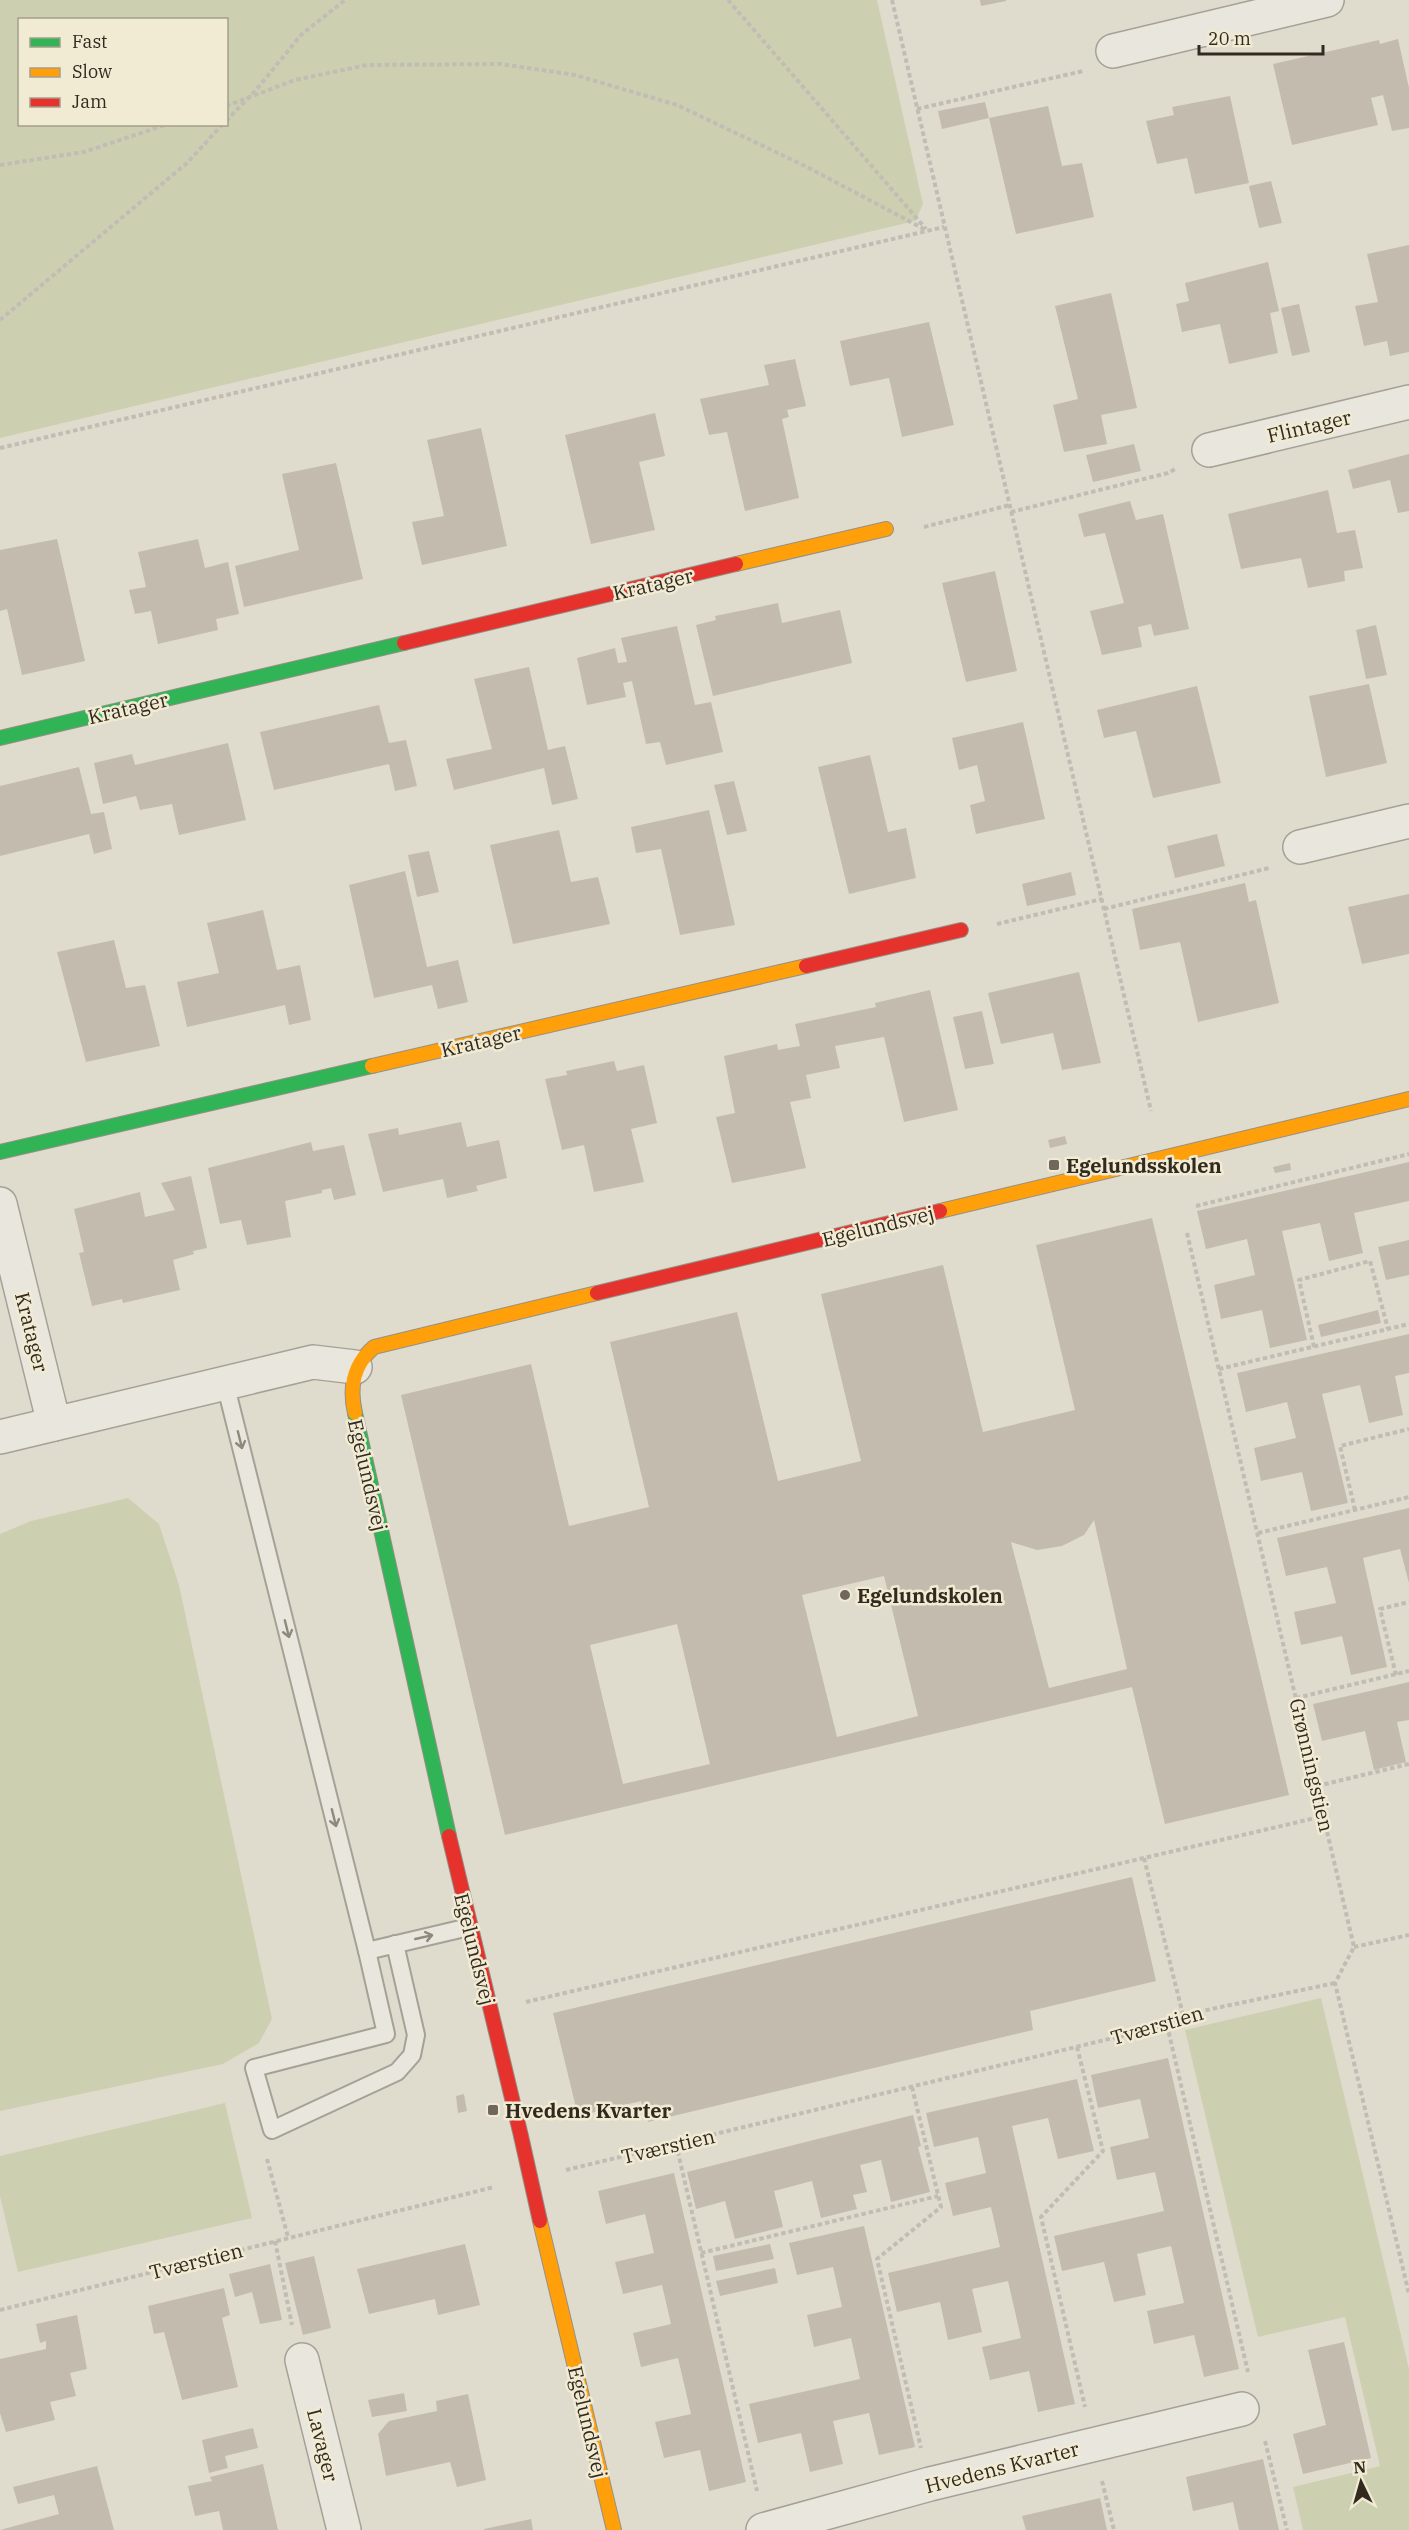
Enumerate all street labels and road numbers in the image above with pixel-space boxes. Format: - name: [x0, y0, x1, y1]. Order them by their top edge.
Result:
- street label: Flintager: [1264, 403, 1354, 449]
- street label: Kratager: [610, 562, 696, 606]
- street label: Kratager: [85, 686, 171, 730]
- street label: Kratager: [438, 1019, 524, 1063]
- street label: Egelundsvej: [819, 1199, 937, 1253]
- street label: Kratager: [9, 1289, 55, 1375]
- street label: Egelundsvej: [342, 1416, 394, 1534]
- street label: Grønningstien: [1283, 1695, 1341, 1835]
- street label: Egelundsvej: [448, 1890, 502, 2008]
- street label: Tværstien: [1107, 1999, 1207, 2051]
- street label: Tværstien: [618, 2122, 718, 2170]
- street label: Tværstien: [146, 2236, 246, 2286]
- street label: Egelundsvej: [562, 2363, 614, 2481]
- street label: Lavager: [301, 2406, 345, 2484]
- street label: Hvedens Kvarter: [922, 2435, 1082, 2499]

